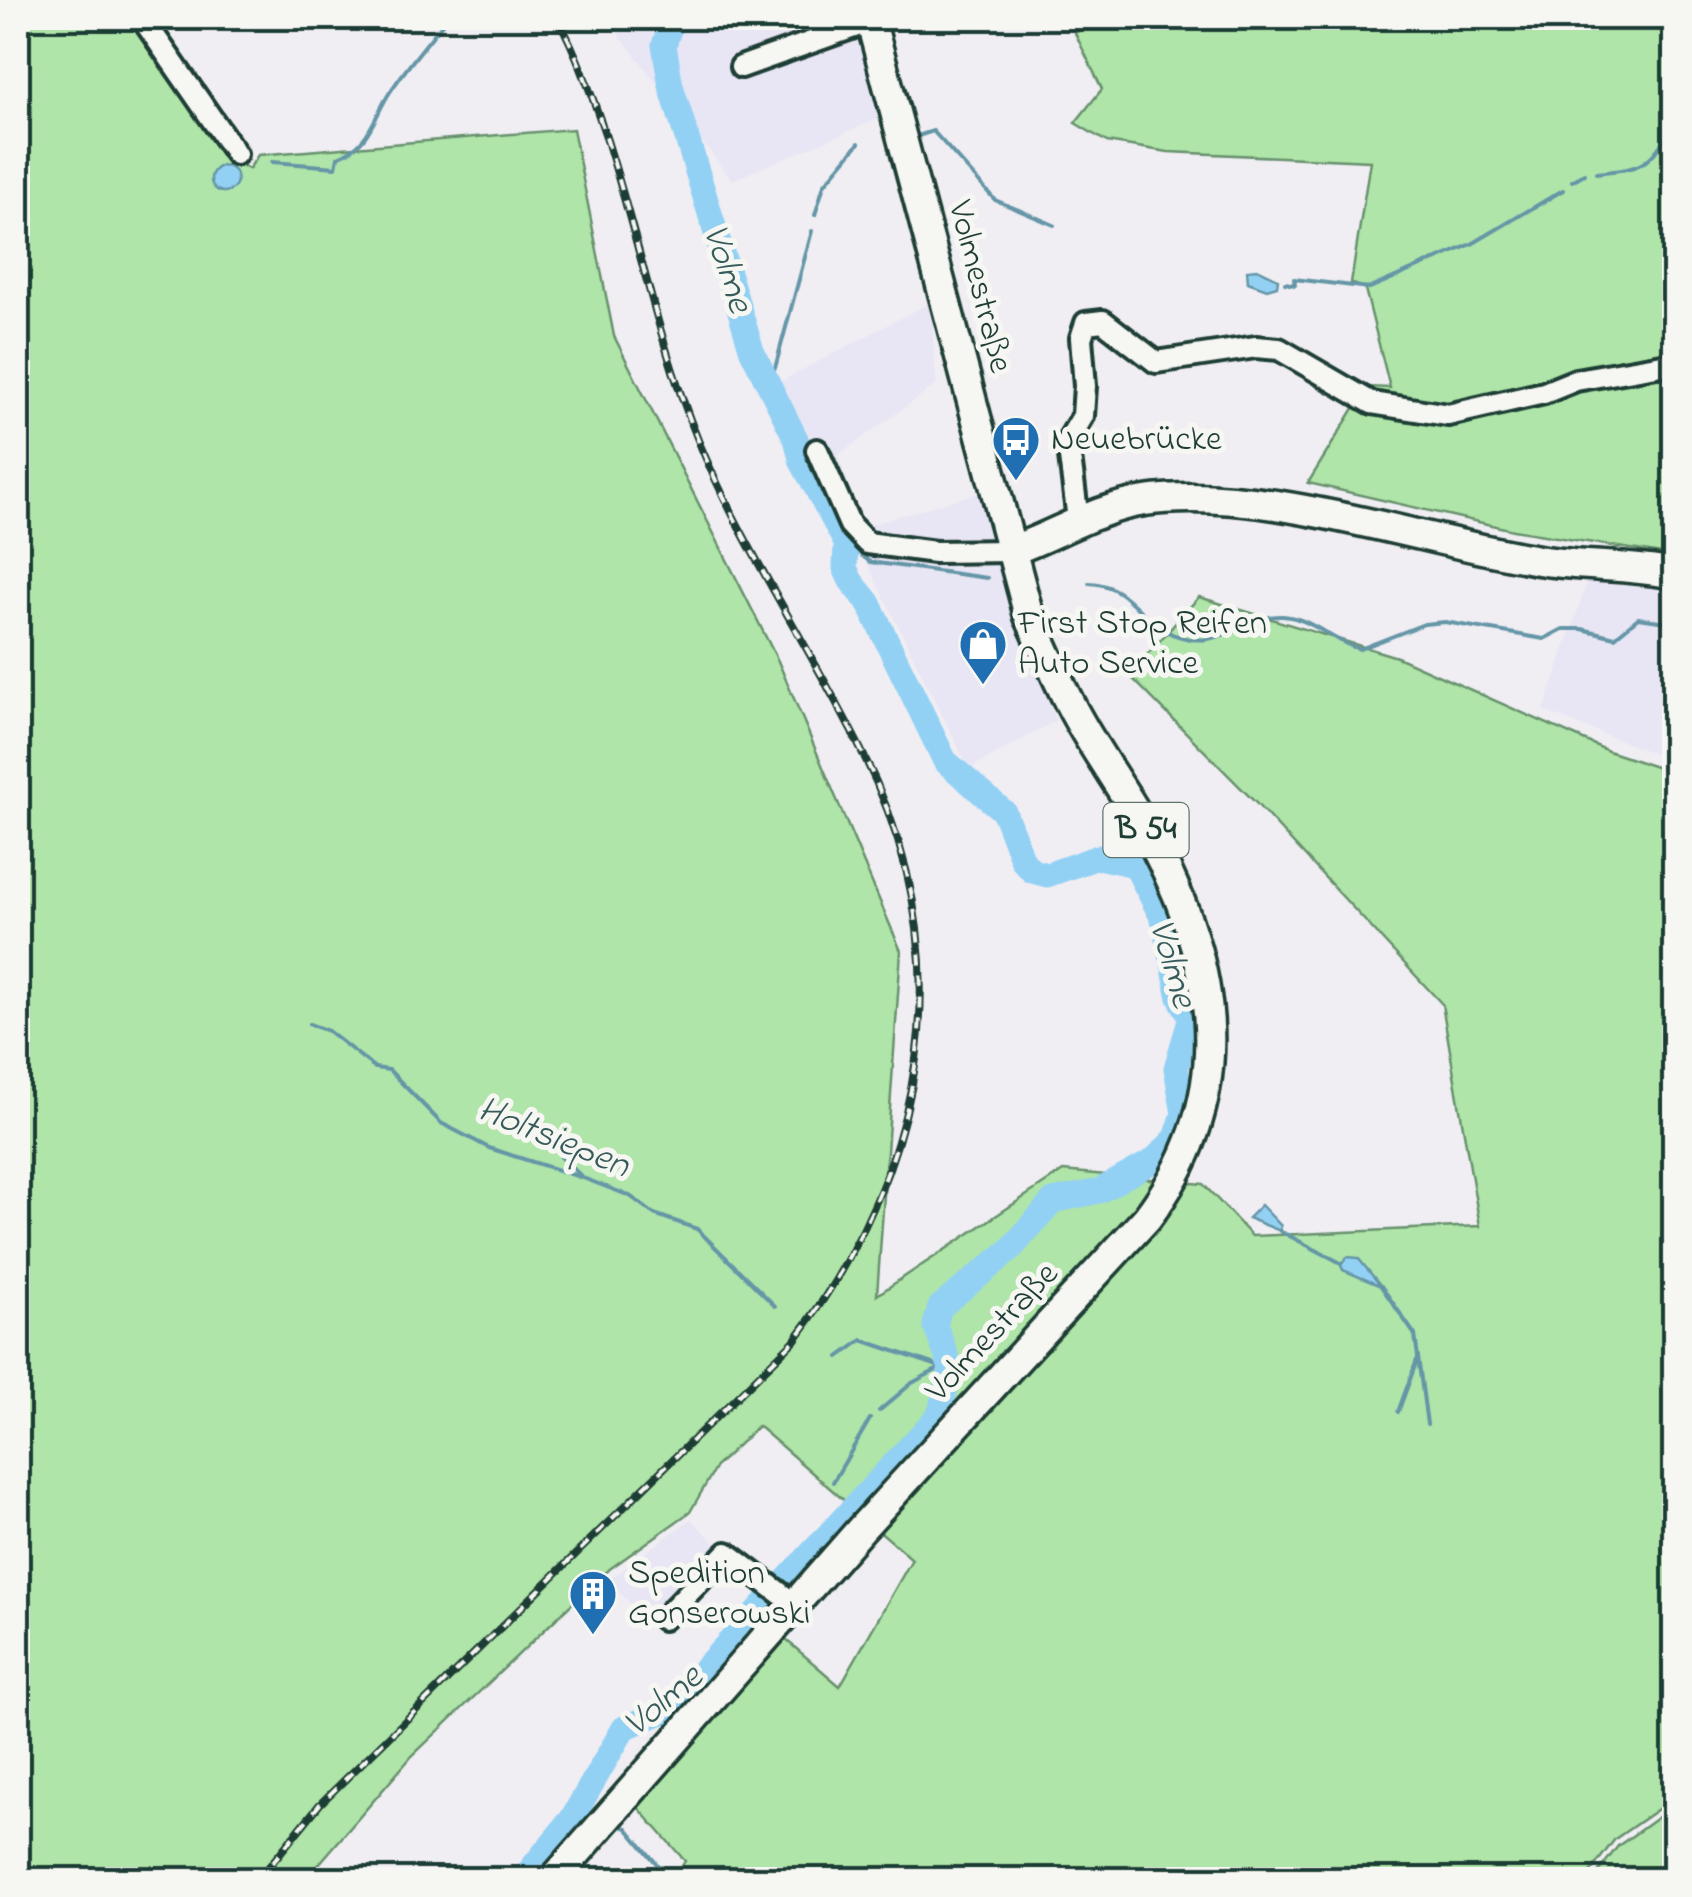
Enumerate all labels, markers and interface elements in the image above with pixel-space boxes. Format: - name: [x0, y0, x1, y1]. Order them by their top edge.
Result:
- street label: Volmestraße: [933, 195, 1025, 379]
- water label: Volme: [686, 218, 767, 322]
- bus stop icon: Neuebrücke: [990, 414, 1042, 482]
- place label: Neuebrücke: [1051, 415, 1222, 466]
- place label: First Stop Reifen Auto Service: [1017, 599, 1267, 690]
- shop icon: First Stop Reifen Auto Service: [957, 618, 1009, 686]
- road number: B 54: [1104, 803, 1188, 857]
- water label: Volme: [1132, 913, 1211, 1017]
- water label: Holtsiepen: [469, 1083, 639, 1195]
- street label: Volmestraße: [914, 1251, 1072, 1415]
- place label: Spedition Gonserowski: [628, 1549, 810, 1640]
- building icon: Spedition Gonserowski: [567, 1568, 619, 1636]
- water label: Volme: [612, 1651, 718, 1752]

